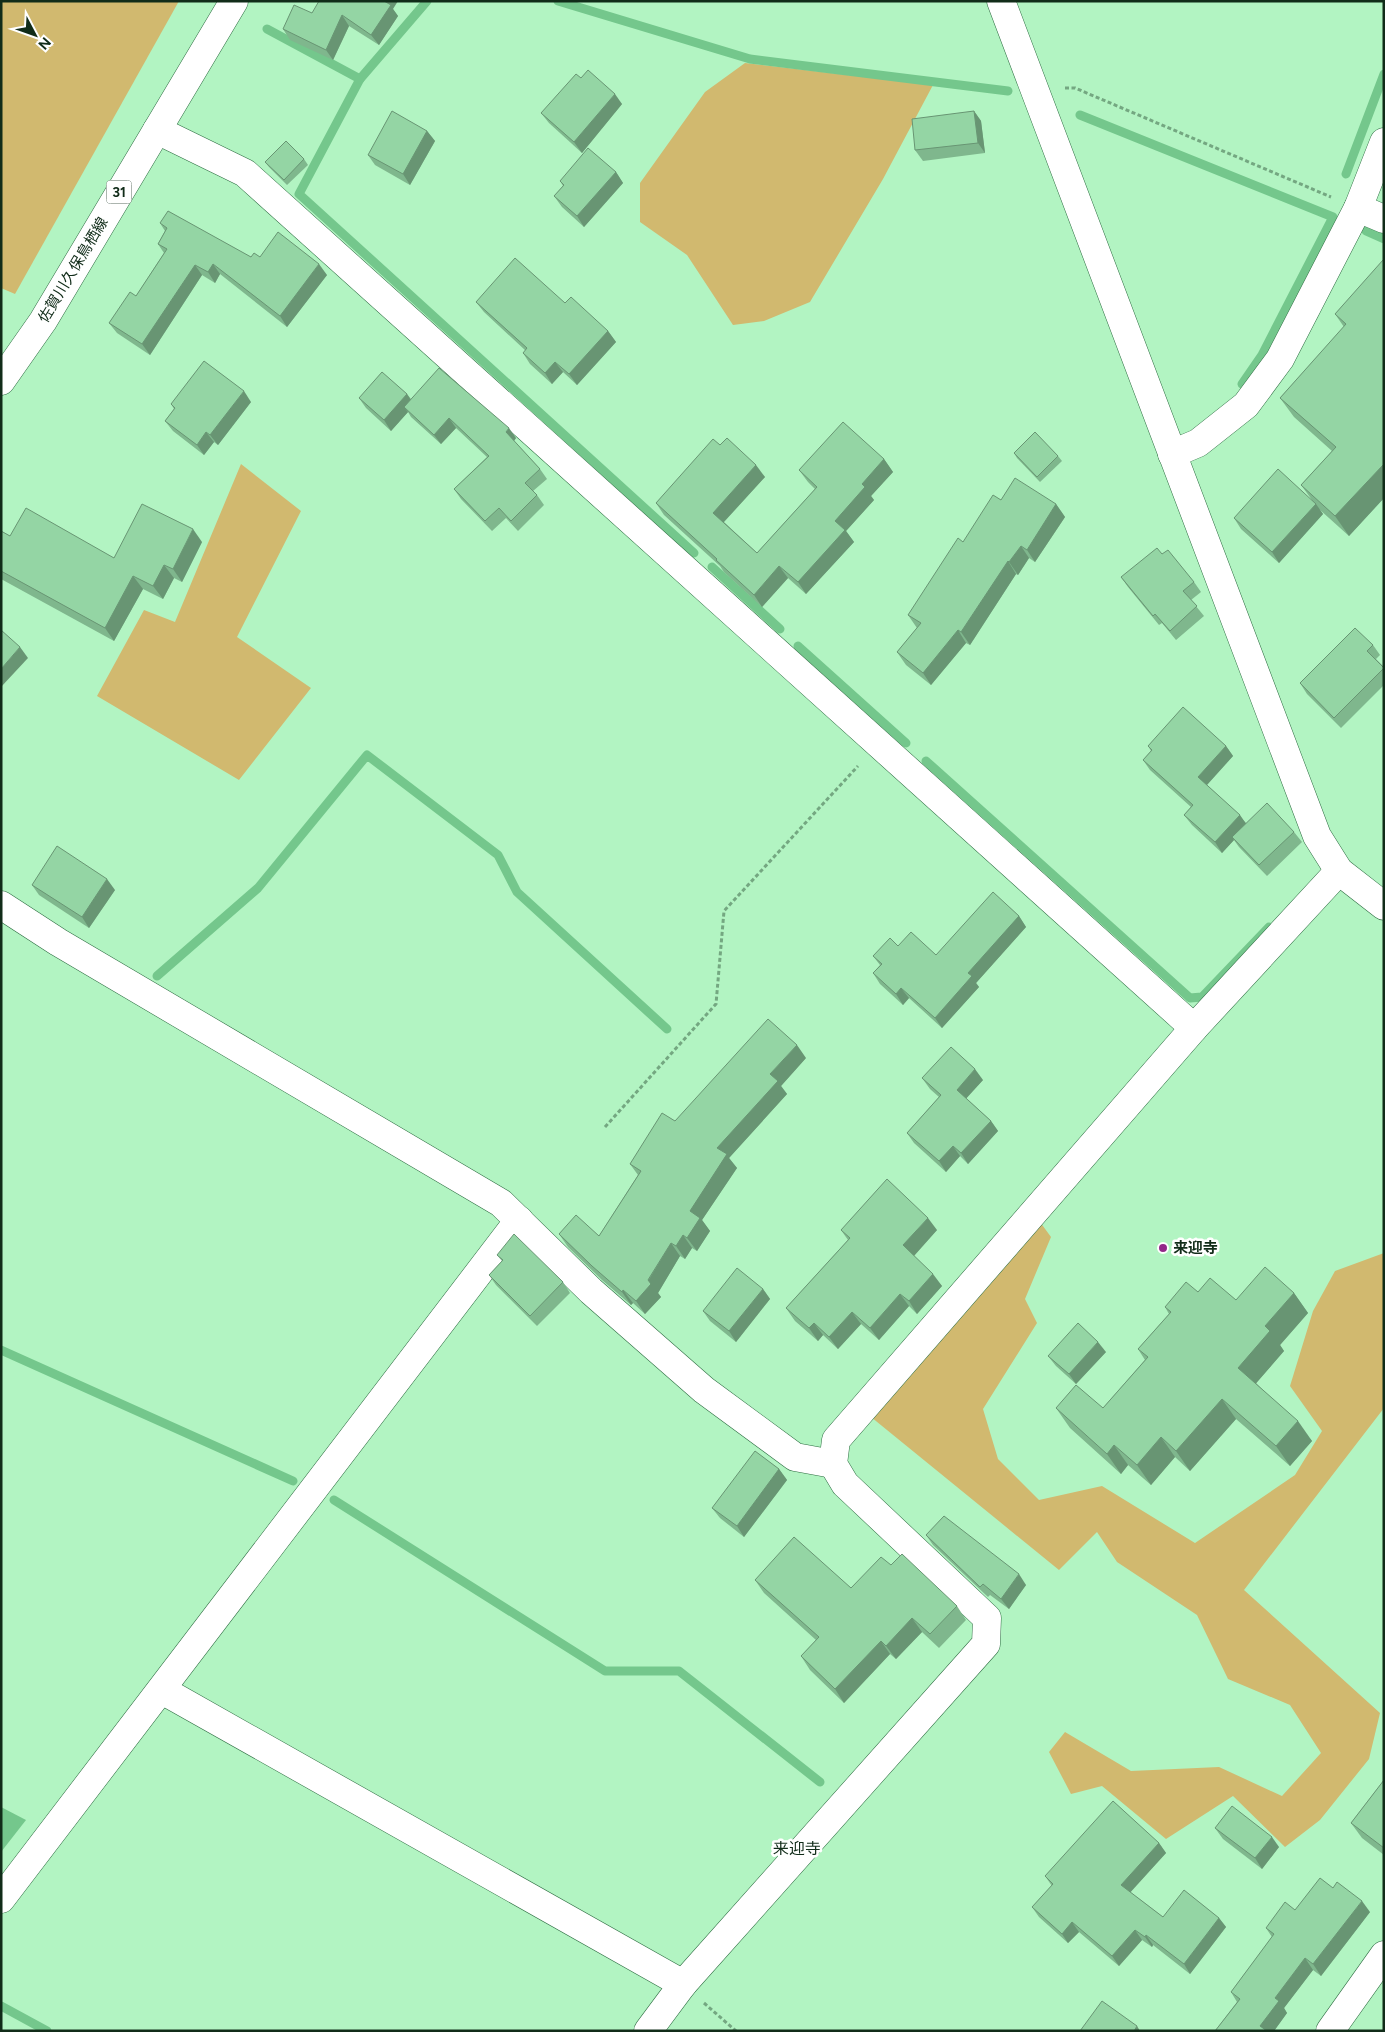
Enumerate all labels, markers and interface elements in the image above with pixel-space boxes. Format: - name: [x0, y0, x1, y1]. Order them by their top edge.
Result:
- north arrow: [10, 10, 60, 60]
- text: N: [34, 34, 54, 53]
- road number: 31: [106, 180, 132, 203]
- street label: 佐賀川久保鳥栖線: [34, 214, 112, 326]
- place label: 来迎寺: [1173, 1239, 1218, 1257]
- marker: 来迎寺: [1157, 1242, 1169, 1254]
- district label: 来迎寺: [773, 1839, 821, 1858]

